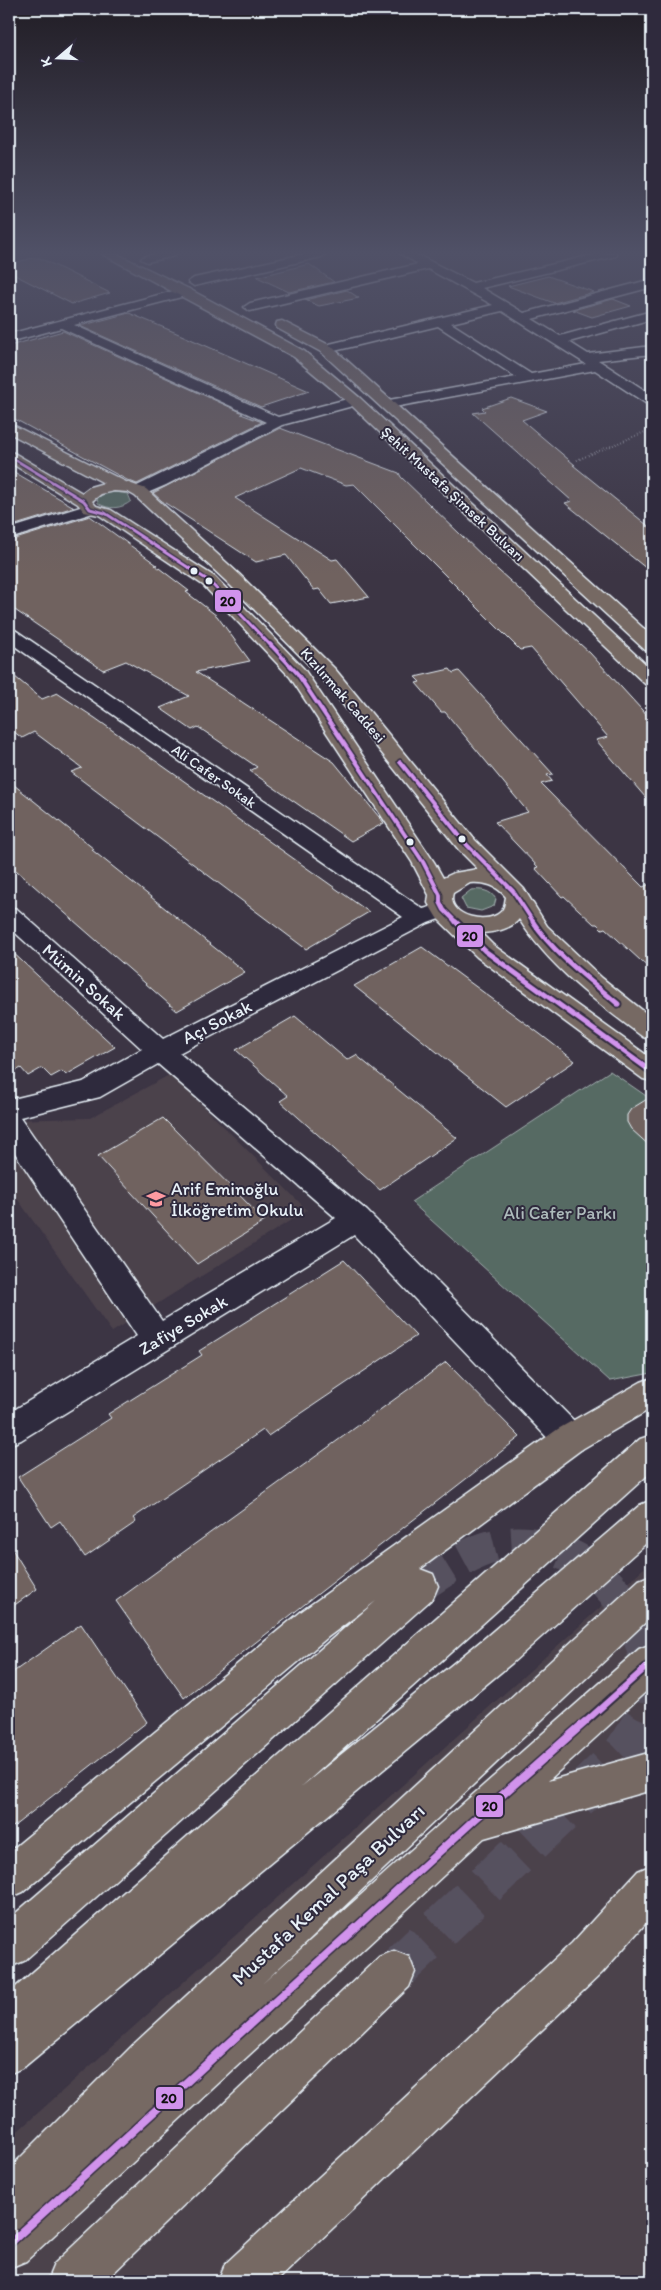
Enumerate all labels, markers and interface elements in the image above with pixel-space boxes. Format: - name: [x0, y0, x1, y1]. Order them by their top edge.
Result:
- north arrow: [32, 32, 82, 82]
- text: K: [36, 54, 56, 69]
- street label: Şehit Mustafa Şimsek Bulvarı: [378, 423, 528, 565]
- unlabelled marker: [189, 566, 199, 576]
- unlabelled marker: [204, 576, 214, 586]
- line badge: 20: [214, 589, 242, 613]
- text: 20: [220, 593, 236, 610]
- street label: Kızılırmak Caddesi: [297, 644, 389, 746]
- street label: Ali Cafer Sokak: [168, 740, 260, 812]
- unlabelled marker: [457, 834, 467, 844]
- unlabelled marker: [405, 837, 415, 847]
- line badge: 20: [456, 924, 484, 948]
- text: 20: [462, 928, 478, 945]
- street label: Mümin Sokak: [38, 939, 131, 1026]
- street label: Açı Sokak: [178, 995, 256, 1049]
- place label: Arif Eminoğlu İlköğretim Okulu: [171, 1178, 304, 1221]
- school or university icon: Arif Eminoğlu İlköğretim Okulu: [145, 1188, 167, 1210]
- park label: Ali Cafer Parkı: [504, 1202, 616, 1224]
- street label: Zafiye Sokak: [135, 1290, 232, 1360]
- line badge: 20: [475, 1794, 504, 1818]
- street label: Mustafa Kemal Paşa Bulvarı: [226, 1798, 430, 1990]
- text: 20: [482, 1798, 498, 1815]
- line badge: 20: [155, 2086, 184, 2110]
- text: 20: [161, 2090, 177, 2107]

